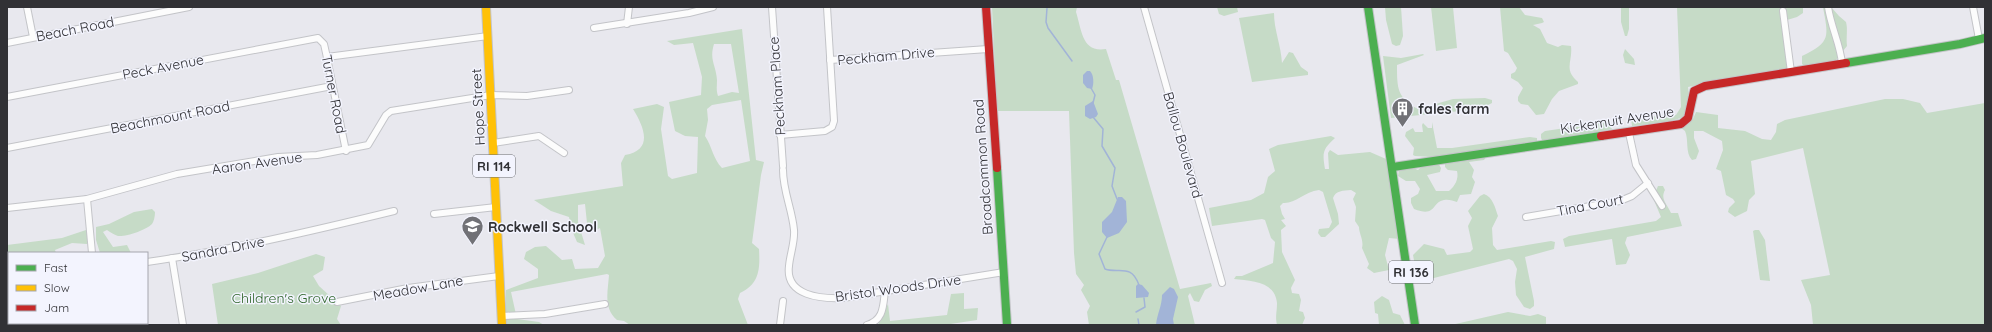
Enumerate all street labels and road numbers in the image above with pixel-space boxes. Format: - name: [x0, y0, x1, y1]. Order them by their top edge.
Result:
- street label: Beach Road: [34, 13, 116, 45]
- street label: Peckham Place: [765, 36, 789, 136]
- street label: Peckham Drive: [837, 43, 935, 69]
- street label: Peck Avenue: [121, 50, 205, 84]
- street label: Turner Road: [318, 53, 350, 135]
- street label: Hope Street: [467, 68, 489, 146]
- street label: Ballou Boulevard: [1159, 90, 1207, 200]
- street label: Beachmount Road: [109, 97, 231, 137]
- street label: Broadcommon Road: [969, 99, 997, 235]
- street label: Kickemuit Avenue: [1559, 102, 1675, 138]
- street label: Aaron Avenue: [211, 148, 303, 178]
- road number: RI 114: [473, 155, 515, 177]
- street label: Tina Court: [1555, 190, 1625, 220]
- street label: Sandra Drive: [180, 232, 266, 266]
- road number: RI 136: [1389, 261, 1433, 283]
- street label: Bristol Woods Drive: [834, 270, 962, 306]
- street label: Meadow Lane: [371, 271, 465, 305]

